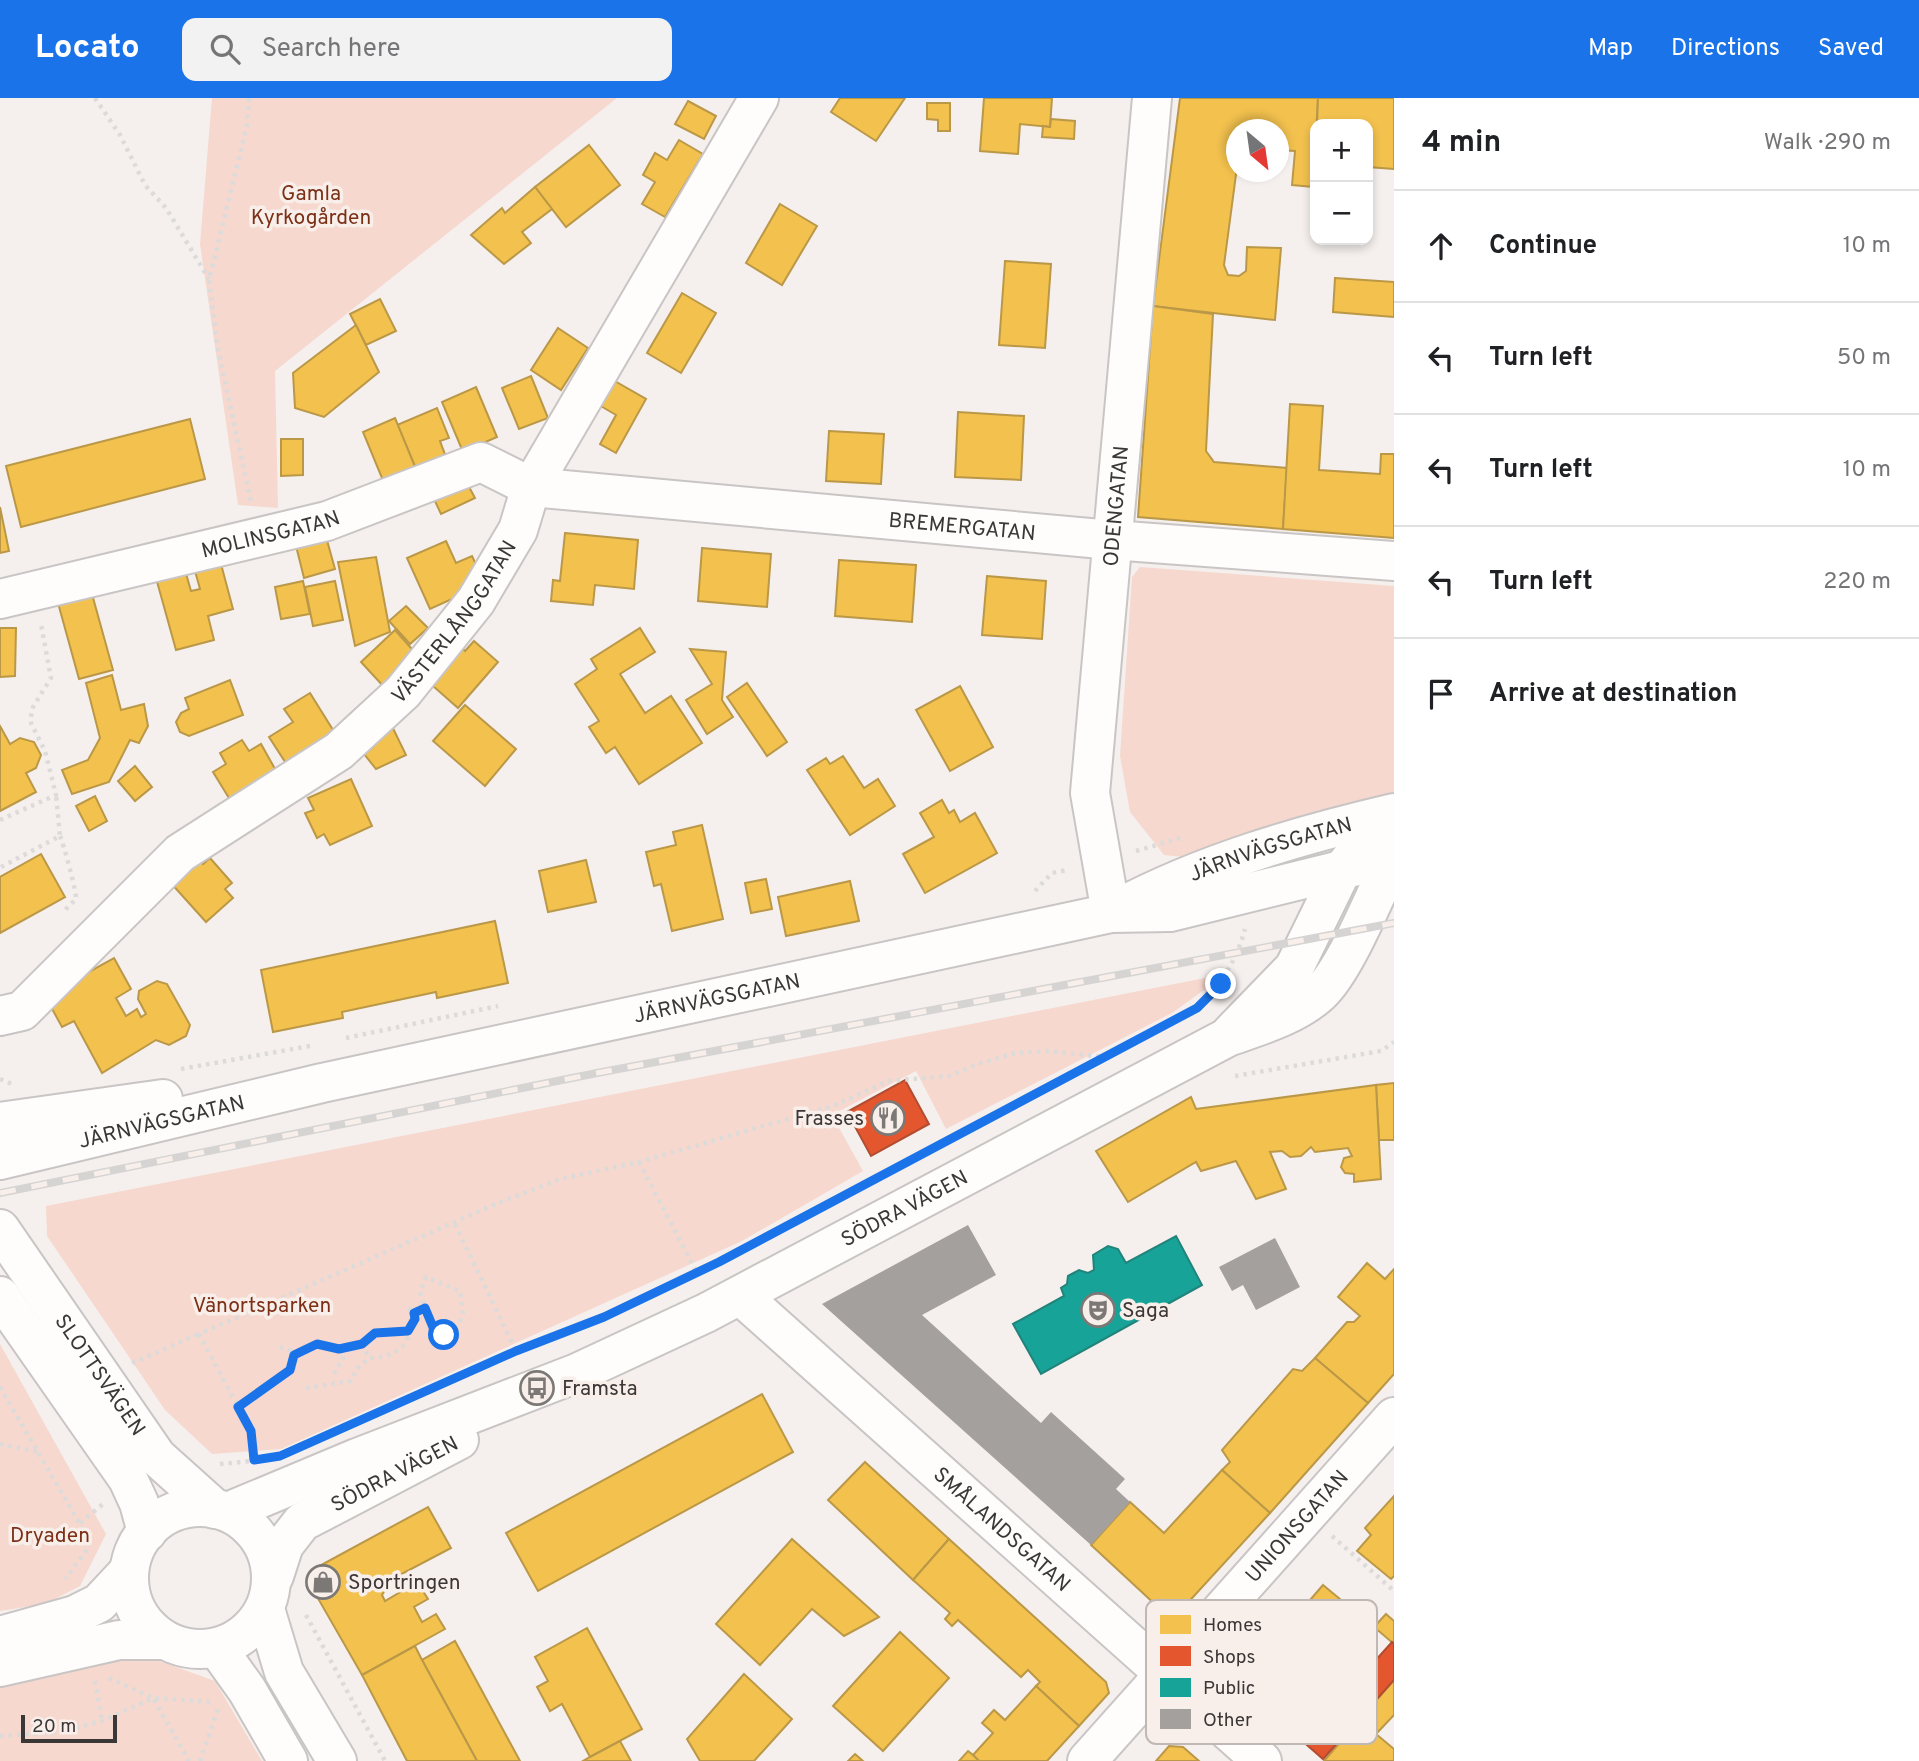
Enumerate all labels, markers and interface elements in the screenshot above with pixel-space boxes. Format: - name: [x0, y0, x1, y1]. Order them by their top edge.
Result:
- search box: [182, 18, 672, 81]
- text: Locato: [35, 28, 140, 70]
- icon: search: [206, 30, 244, 68]
- text: Search here: [262, 33, 401, 66]
- text: Map: [1588, 34, 1633, 64]
- text: Directions: [1671, 34, 1780, 64]
- text: Saved: [1818, 34, 1884, 64]
- north arrow: [1226, 119, 1289, 182]
- map controls: [1310, 119, 1373, 245]
- button: +: [1310, 119, 1373, 182]
- text: 4 min: [1422, 125, 1501, 162]
- text: Walk · 290 m: [1764, 129, 1891, 158]
- park label: Gamla Kyrkogården: [251, 181, 371, 232]
- button: −: [1310, 182, 1373, 245]
- icon: ahead: [1422, 227, 1460, 265]
- text: Continue: [1489, 230, 1597, 263]
- text: 10 m: [1843, 232, 1891, 261]
- icon: left: [1422, 339, 1460, 377]
- text: Turn left: [1489, 342, 1593, 375]
- text: 50 m: [1837, 344, 1891, 373]
- street label: ODENGATAN: [1098, 445, 1136, 568]
- icon: left: [1422, 451, 1460, 489]
- text: Turn left: [1489, 454, 1593, 487]
- text: 10 m: [1843, 456, 1891, 485]
- street label: MOLINSGATAN: [199, 505, 344, 566]
- street label: BREMERGATAN: [887, 508, 1037, 548]
- street label: VÄSTERLÅNGGATAN: [387, 536, 524, 711]
- icon: left: [1422, 563, 1460, 601]
- text: Turn left: [1489, 566, 1593, 599]
- text: 220 m: [1823, 568, 1891, 597]
- icon: arrive: [1422, 675, 1460, 713]
- text: Arrive at destination: [1489, 678, 1737, 711]
- street label: JÄRNVÄGSGATAN: [1185, 812, 1355, 889]
- street label: JÄRNVÄGSGATAN: [631, 968, 803, 1030]
- route end: [1205, 968, 1236, 999]
- street label: JÄRNVÄGSGATAN: [76, 1090, 247, 1156]
- restaurant icon: Frasses: [869, 1099, 907, 1137]
- place label: Frasses: [795, 1106, 864, 1133]
- street label: SÖDRA VÄGEN: [837, 1165, 973, 1254]
- theatre icon: Saga: [1079, 1291, 1117, 1329]
- park label: Vänortsparken: [193, 1293, 331, 1320]
- place label: Saga: [1122, 1298, 1169, 1325]
- street label: SLOTTSVÄGEN: [48, 1310, 151, 1442]
- route start: [428, 1319, 459, 1350]
- bus stop icon: Framsta: [518, 1369, 556, 1407]
- place label: Framsta: [562, 1376, 638, 1403]
- street label: SÖDRA VÄGEN: [327, 1431, 463, 1519]
- street label: SMÅLANDSGATAN: [927, 1462, 1075, 1599]
- street label: UNIONSGATAN: [1240, 1465, 1355, 1589]
- park label: Dryaden: [10, 1523, 90, 1550]
- shop icon: Sportringen: [304, 1563, 342, 1601]
- place label: Sportringen: [348, 1570, 461, 1597]
- legend: [1146, 1600, 1377, 1744]
- text: Homes: [1203, 1614, 1262, 1638]
- text: Shops: [1203, 1646, 1255, 1670]
- text: Public: [1203, 1677, 1255, 1701]
- text: Other: [1203, 1709, 1253, 1733]
- scale bar: [21, 1712, 117, 1744]
- text: 20 m: [32, 1715, 76, 1739]

